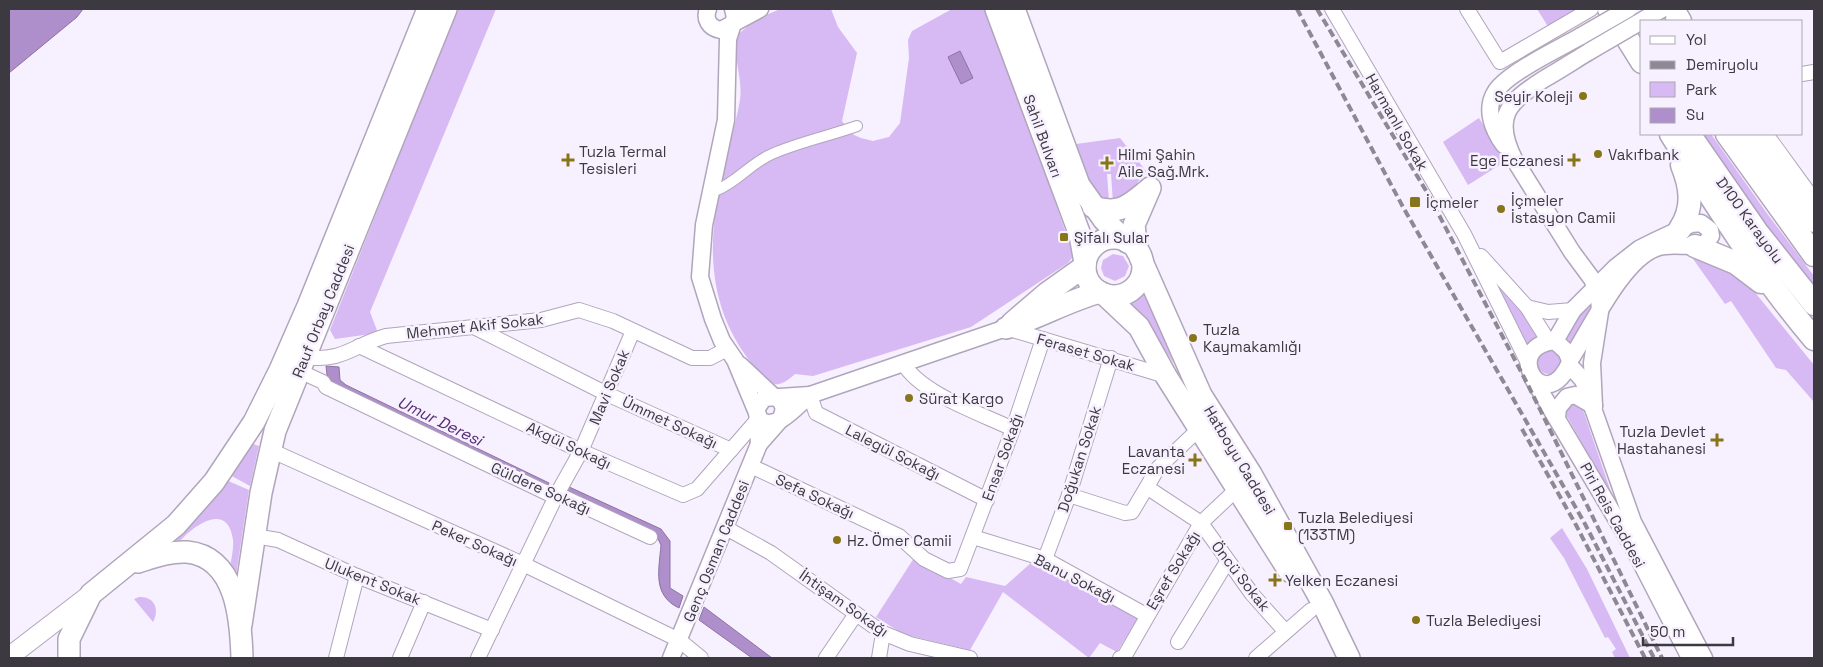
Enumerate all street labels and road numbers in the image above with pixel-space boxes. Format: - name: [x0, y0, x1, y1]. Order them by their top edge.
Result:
- street label: Harmanlı Sokak: [1361, 70, 1433, 174]
- street label: Sahil Bulvarı: [1019, 92, 1067, 180]
- street label: D100 Karayolu: [1712, 173, 1788, 267]
- street label: Rauf Orbay Caddesi: [288, 242, 358, 380]
- street label: Mehmet Akif Sokak: [405, 309, 545, 343]
- street label: Feraset Sokak: [1035, 329, 1137, 375]
- street label: Mavi Sokak: [585, 347, 633, 427]
- street label: Ümmet Sokağı: [619, 392, 721, 452]
- street label: Hatboyu Caddesi: [1200, 402, 1280, 518]
- street label: Doğukan Sokak: [1053, 403, 1105, 515]
- street label: Ensar Sokağı: [977, 411, 1027, 503]
- street label: Akgül Sokağı: [524, 417, 614, 473]
- street label: Lalegül Sokağı: [842, 420, 944, 484]
- street label: Güldere Sokağı: [488, 457, 594, 519]
- street label: Piri Reis Caddesi: [1576, 459, 1650, 571]
- street label: Sefa Sokağı: [773, 469, 857, 523]
- street label: Genç Osman Caddesi: [679, 477, 753, 625]
- street label: Peker Sokağı: [429, 516, 521, 570]
- street label: Eşref Sokağı: [1142, 527, 1204, 613]
- street label: Öncü Sokak: [1208, 537, 1274, 615]
- street label: Banu Sokağı: [1031, 549, 1119, 607]
- street label: Ulukent Sokak: [322, 553, 424, 609]
- street label: İhtişam Sokağı: [796, 565, 892, 641]

